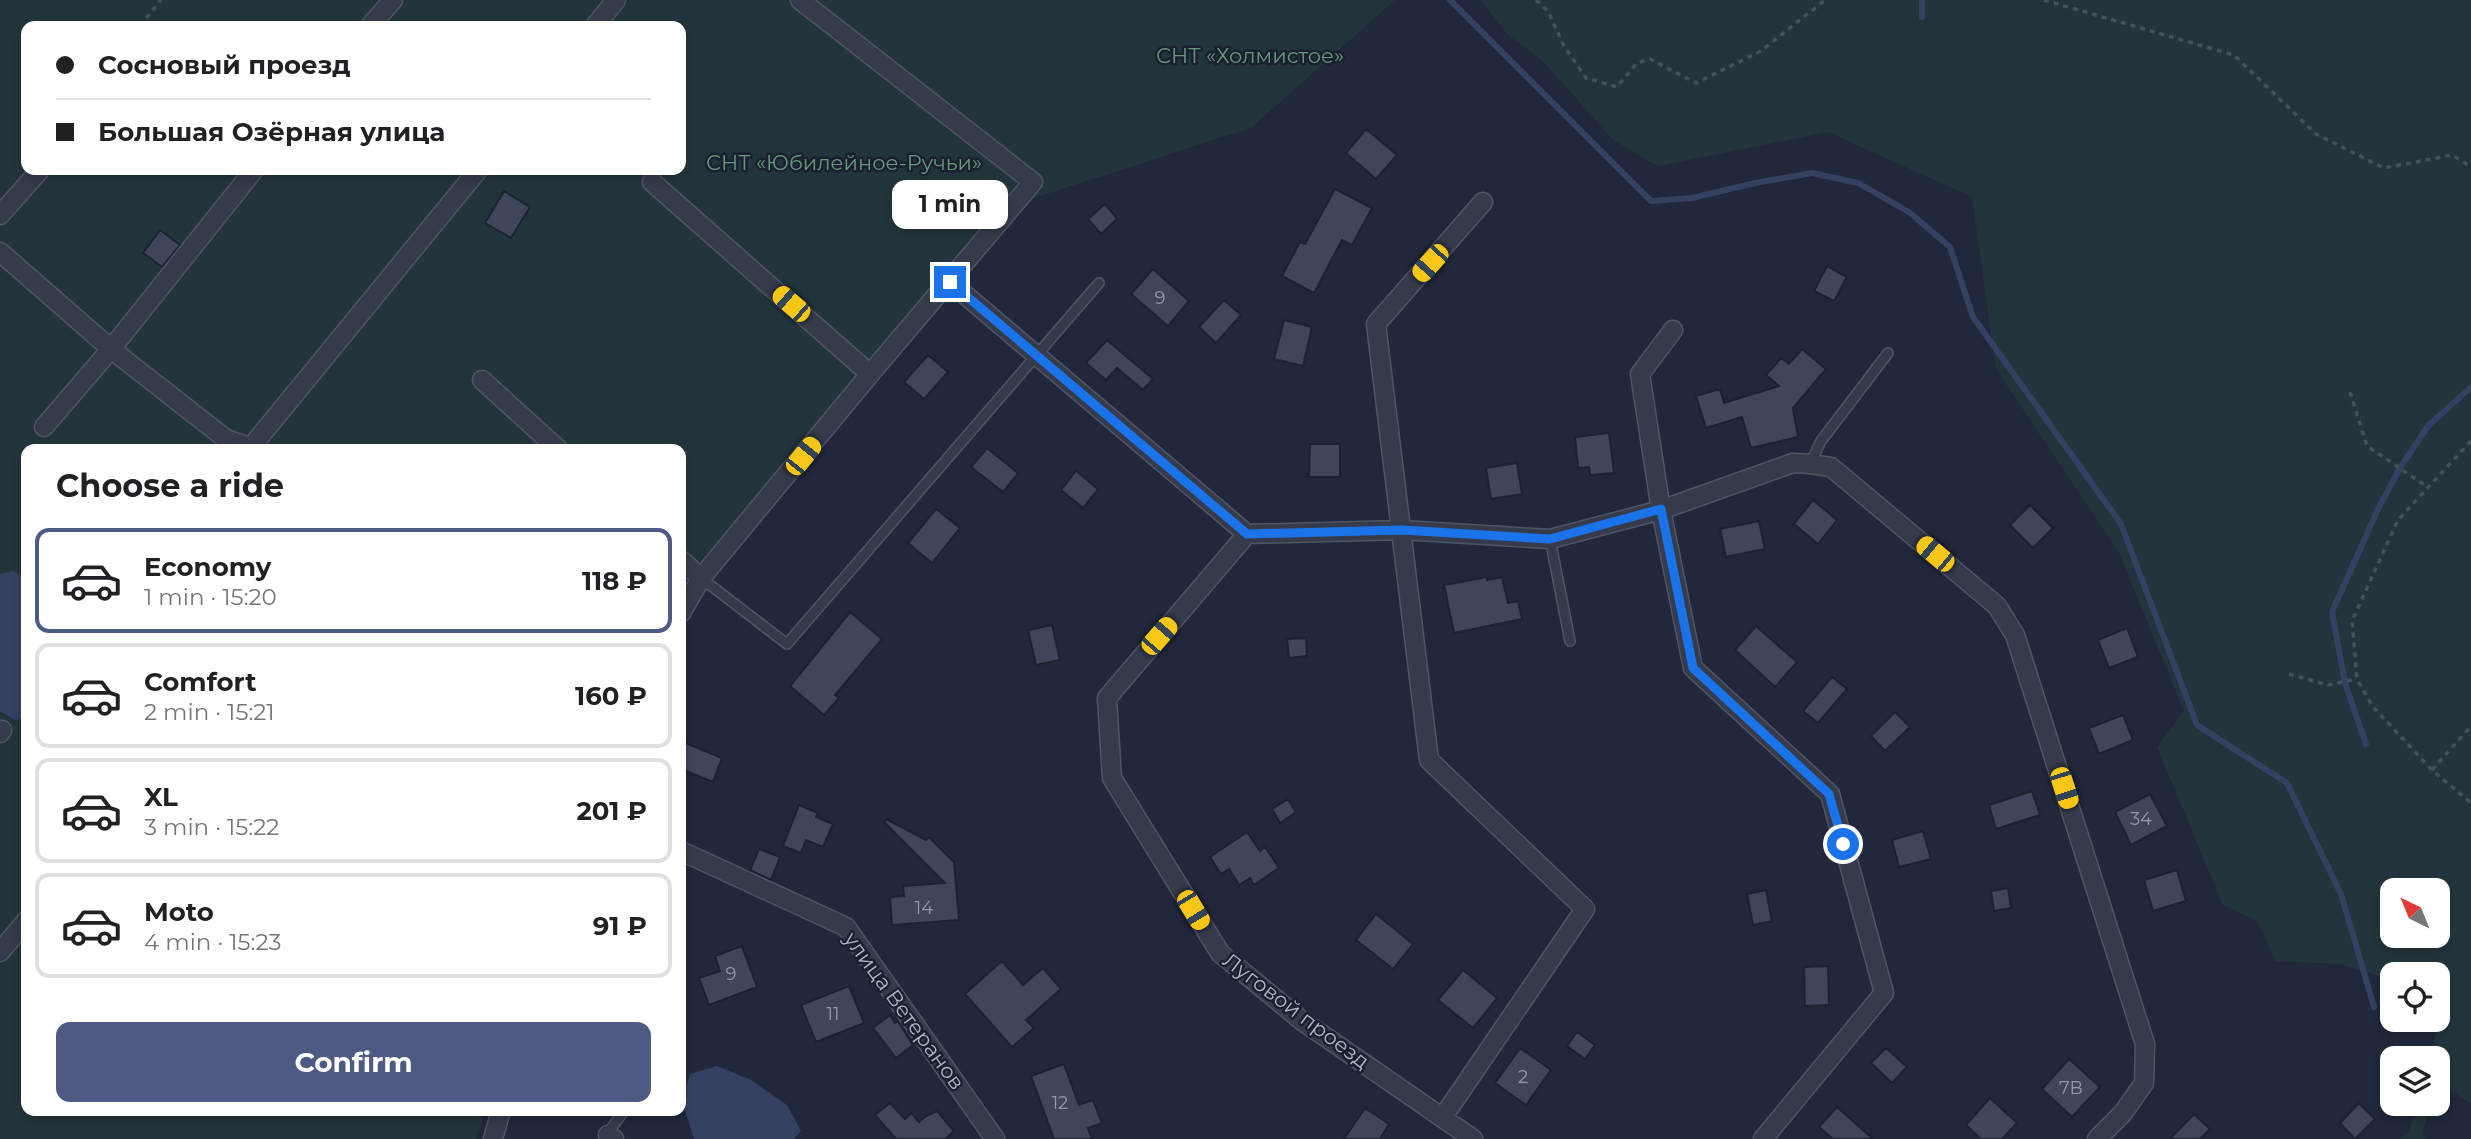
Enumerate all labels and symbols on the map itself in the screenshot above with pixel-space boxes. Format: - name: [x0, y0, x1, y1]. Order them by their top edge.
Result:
- park label: СНТ «Холмистое»: [1156, 43, 1344, 68]
- park label: СНТ «Юбилейное-Ручьи»: [706, 150, 982, 175]
- callout: 1 min: [892, 180, 1008, 230]
- car: [1409, 240, 1452, 286]
- route end: [934, 266, 966, 298]
- car: [769, 282, 814, 326]
- house number: 9: [1155, 287, 1166, 309]
- car: [782, 433, 825, 479]
- car: [1913, 532, 1958, 576]
- car: [1138, 613, 1181, 659]
- car: [2048, 765, 2081, 811]
- house number: 34: [2130, 808, 2152, 830]
- route start: [1827, 828, 1859, 860]
- north arrow: [2380, 878, 2450, 948]
- car: [1174, 887, 1213, 933]
- house number: 14: [915, 897, 933, 919]
- street label: улица Ветеранов: [838, 926, 970, 1094]
- street label: Луговой проезд: [1218, 947, 1374, 1074]
- house number: 9: [726, 963, 737, 985]
- house number: 11: [827, 1003, 840, 1025]
- house number: 2: [1518, 1066, 1528, 1088]
- house number: 7В: [2059, 1077, 2083, 1099]
- house number: 12: [1052, 1092, 1068, 1114]

